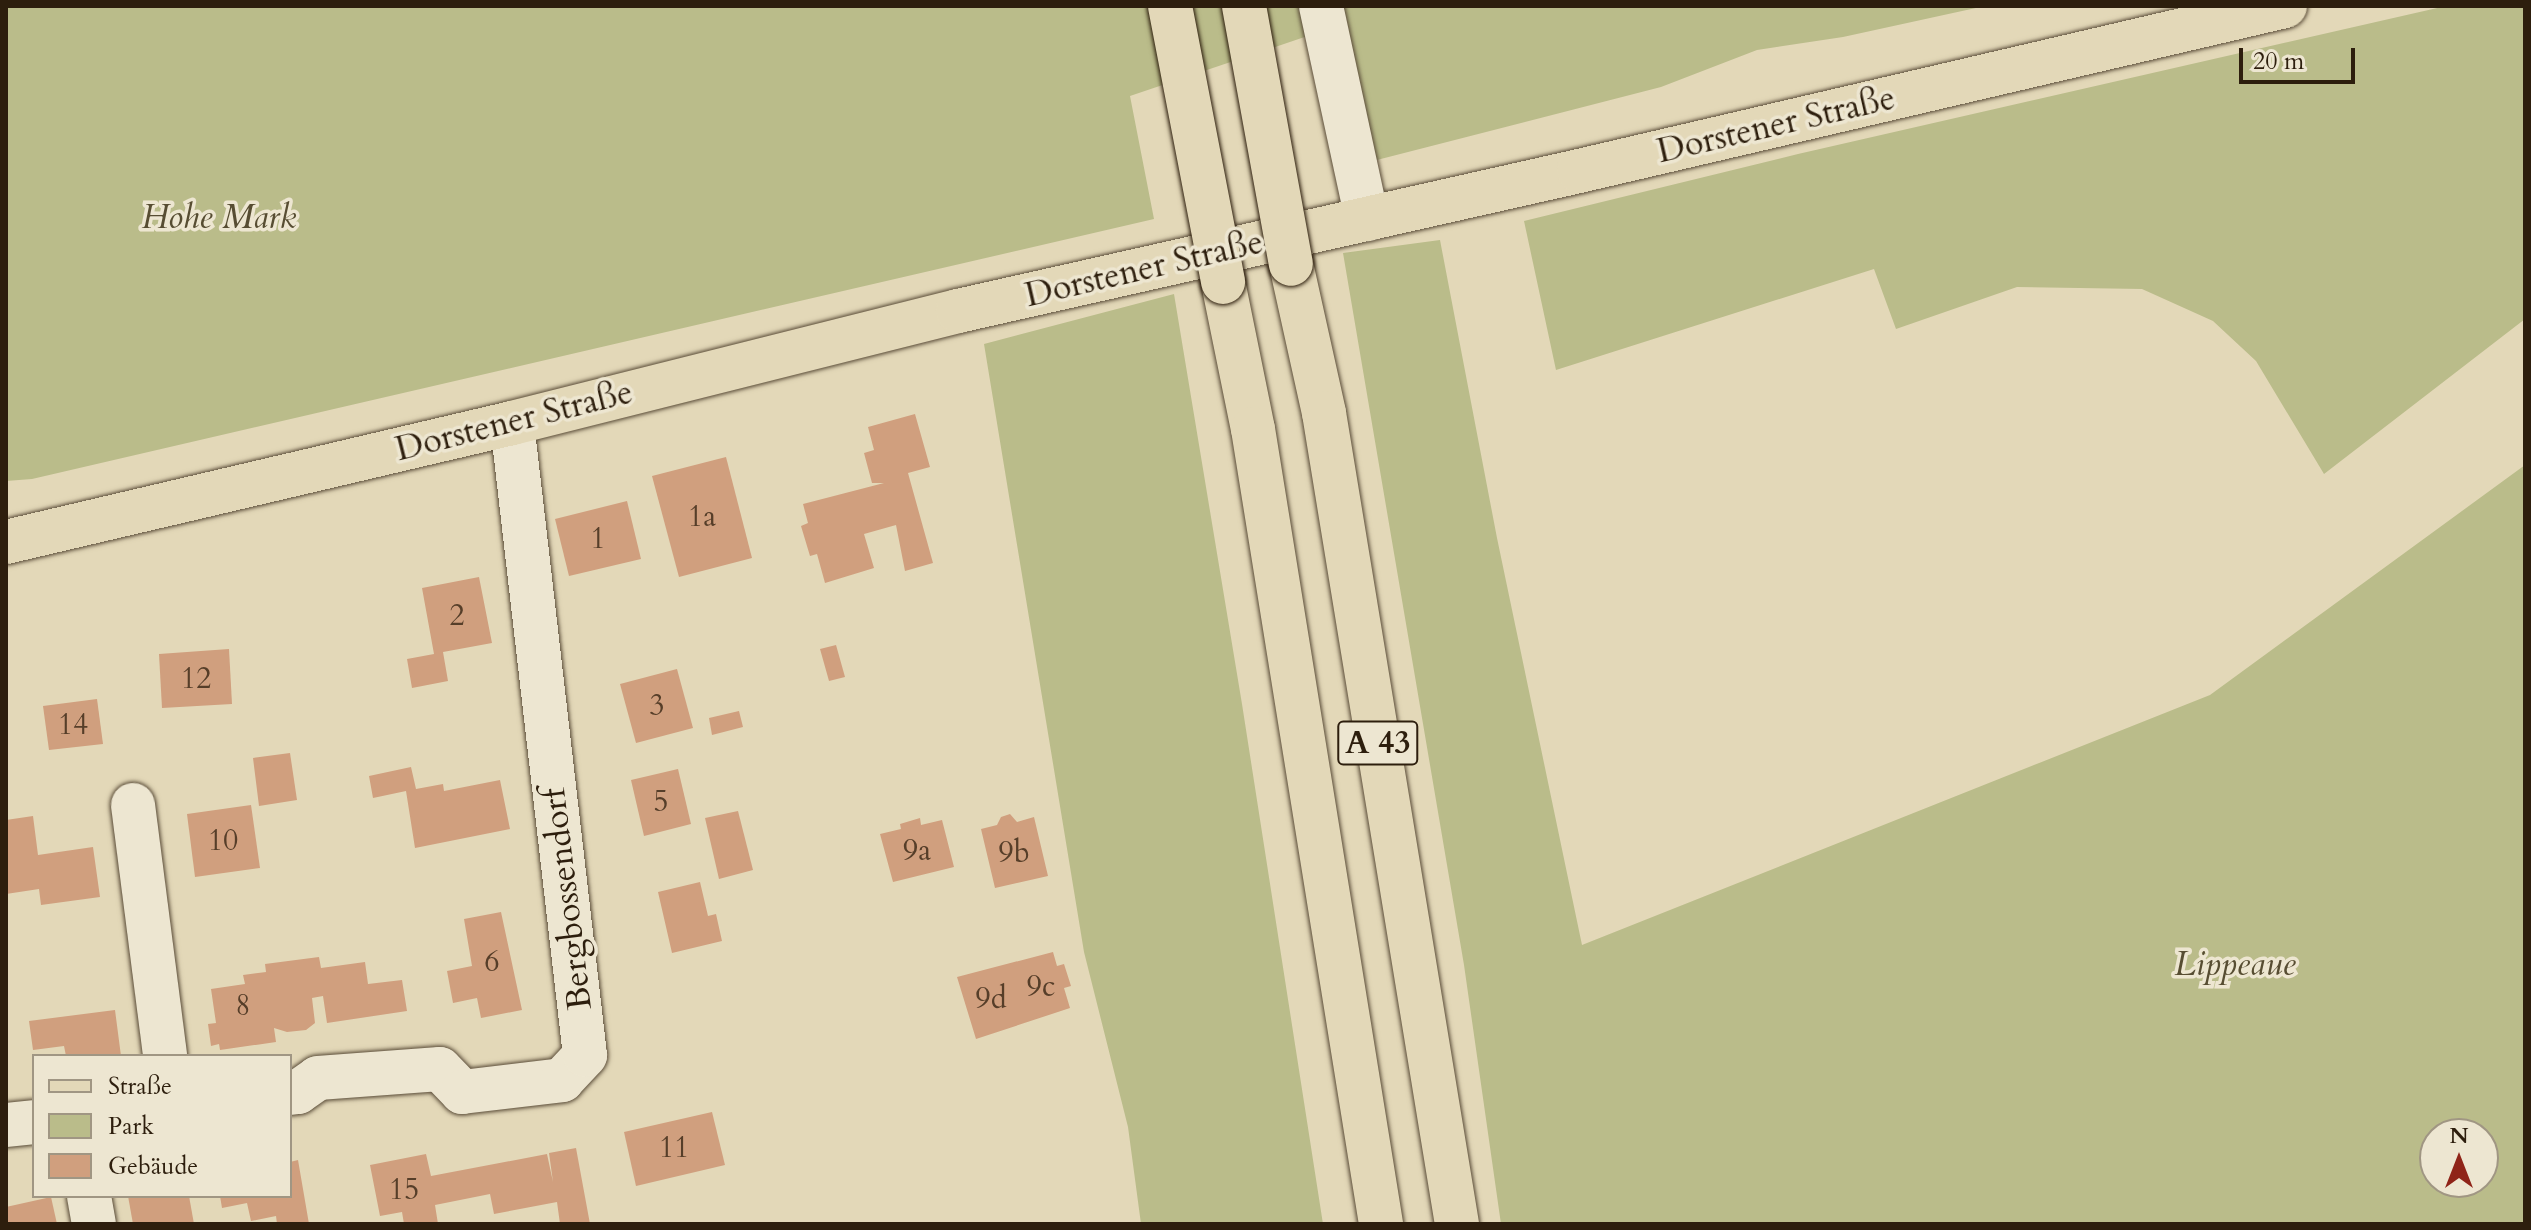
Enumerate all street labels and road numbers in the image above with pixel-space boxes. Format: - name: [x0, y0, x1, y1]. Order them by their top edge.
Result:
- street label: Dorstener Straße: [1653, 78, 1899, 172]
- street label: Dorstener Straße: [1021, 222, 1267, 316]
- street label: Dorstener Straße: [391, 372, 637, 470]
- road number: A 43: [1336, 715, 1420, 771]
- street label: Bergbossendorf: [533, 786, 601, 1012]

